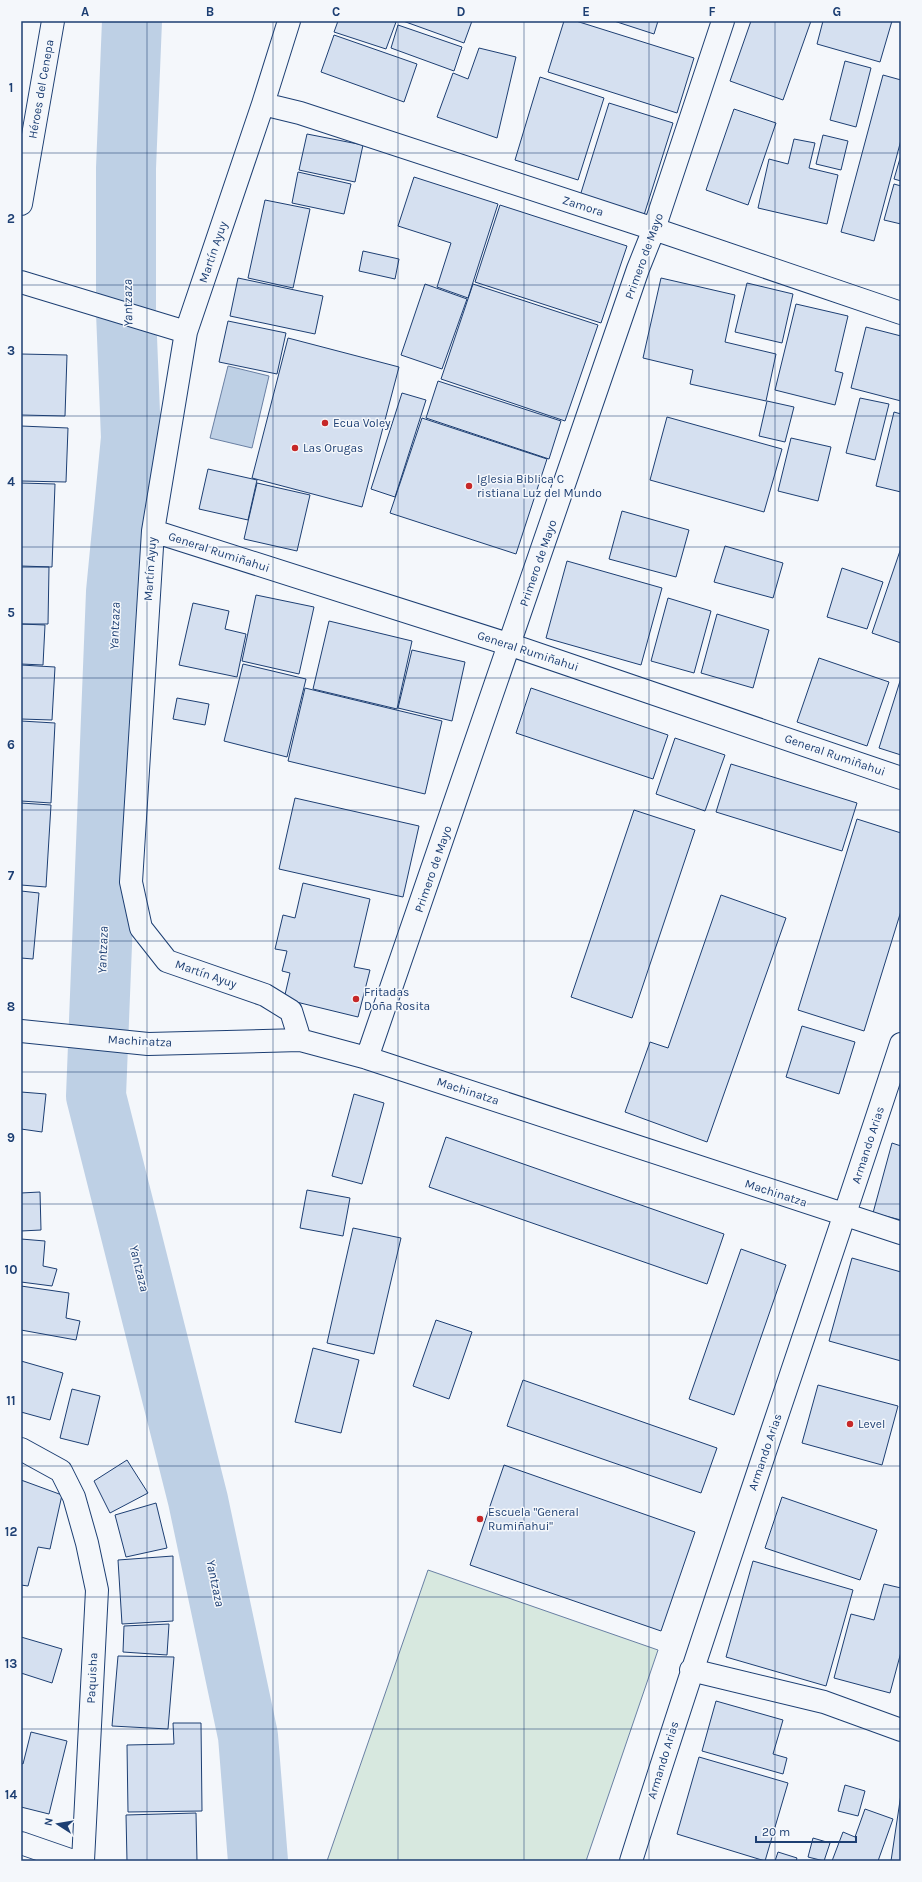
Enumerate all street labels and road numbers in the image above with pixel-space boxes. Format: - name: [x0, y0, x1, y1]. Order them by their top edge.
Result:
- street label: Héroes del Cenepa: [25, 38, 57, 140]
- street label: Zamora: [561, 193, 605, 219]
- street label: Primero de Mayo: [622, 211, 666, 301]
- street label: Martín Ayuy: [196, 219, 230, 285]
- street label: Primero de Mayo: [517, 518, 559, 608]
- street label: General Rumiñahui: [167, 529, 271, 575]
- street label: Martín Ayuy: [141, 536, 159, 602]
- street label: General Rumiñahui: [476, 628, 580, 674]
- street label: General Rumiñahui: [783, 731, 887, 779]
- street label: Primero de Mayo: [412, 824, 454, 914]
- street label: Martín Ayuy: [173, 957, 239, 991]
- street label: Machinatza: [107, 1032, 173, 1050]
- street label: Machinatza: [435, 1074, 501, 1108]
- street label: Armando Arias: [849, 1105, 887, 1185]
- street label: Machinatza: [743, 1176, 809, 1210]
- street label: Armando Arias: [745, 1412, 785, 1492]
- street label: Paquisha: [84, 1652, 100, 1704]
- street label: Armando Arias: [645, 1719, 681, 1801]

